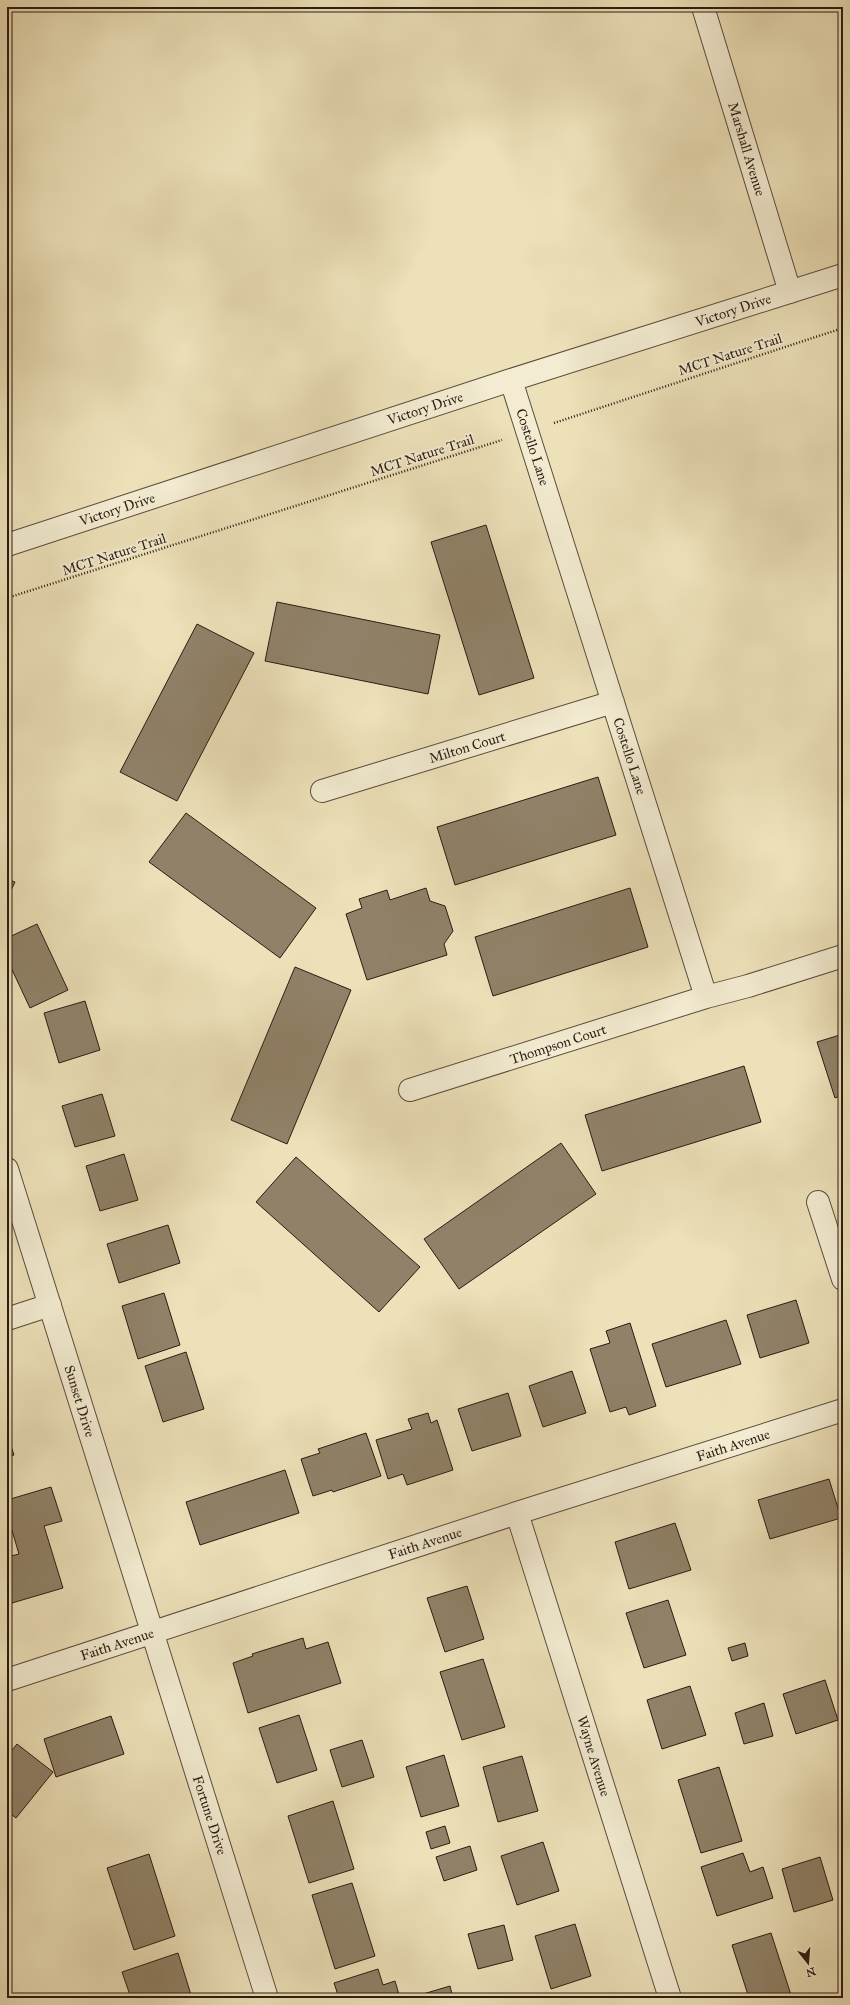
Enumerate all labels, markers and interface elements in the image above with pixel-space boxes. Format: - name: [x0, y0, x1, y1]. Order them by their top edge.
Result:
- street label: Marshall Avenue: [724, 100, 769, 198]
- street label: Victory Drive: [692, 290, 773, 331]
- street label: MCT Nature Trail: [676, 330, 785, 379]
- street label: Victory Drive: [384, 388, 465, 429]
- street label: Costello Lane: [512, 407, 553, 488]
- street label: MCT Nature Trail: [368, 431, 477, 480]
- street label: Victory Drive: [76, 489, 157, 530]
- street label: MCT Nature Trail: [60, 530, 169, 579]
- street label: Costello Lane: [609, 716, 650, 797]
- street label: Milton Court: [427, 728, 507, 767]
- street label: Thompson Court: [508, 1021, 609, 1068]
- street label: Sunset Drive: [61, 1363, 99, 1439]
- street label: Faith Avenue: [694, 1426, 772, 1465]
- street label: Faith Avenue: [386, 1524, 464, 1563]
- street label: Faith Avenue: [78, 1625, 156, 1664]
- street label: Wayne Avenue: [573, 1714, 614, 1799]
- street label: Fortune Drive: [189, 1773, 230, 1857]
- north arrow: [788, 1943, 828, 1983]
- text: N: [804, 1965, 817, 1980]

